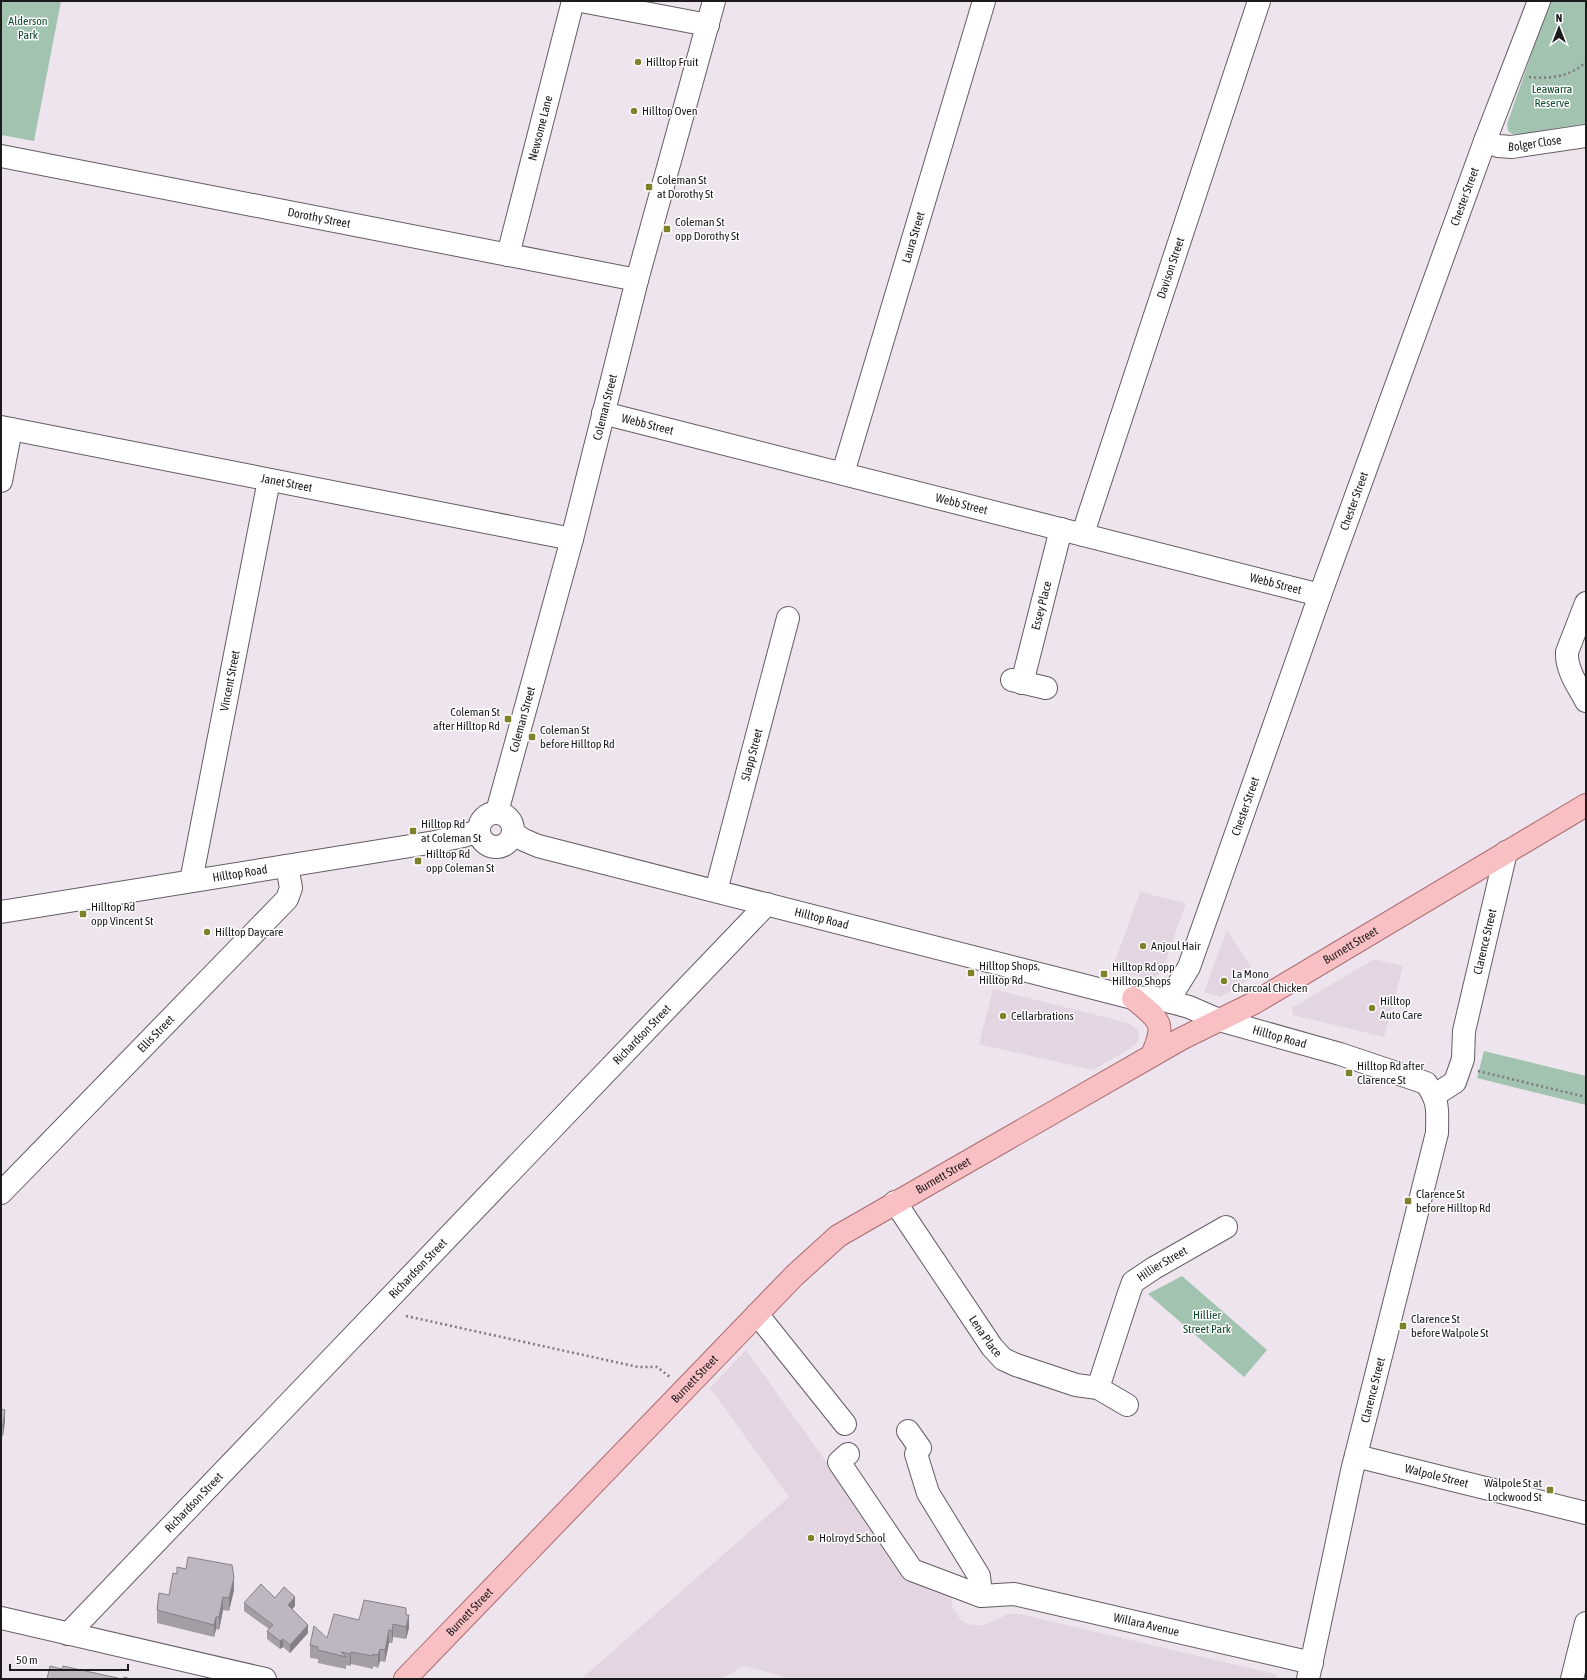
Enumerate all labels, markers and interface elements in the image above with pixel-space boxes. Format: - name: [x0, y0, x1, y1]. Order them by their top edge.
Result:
- north arrow: [1539, 8, 1579, 48]
- text: N: [1556, 12, 1562, 24]
- park label: Alderson Park: [8, 14, 48, 42]
- place label: Hilltop Fruit: [646, 55, 699, 69]
- marker: Hilltop Fruit: [633, 57, 643, 67]
- park label: Leawarra Reserve: [1532, 82, 1572, 110]
- street label: Newsome Lane: [525, 94, 556, 162]
- place label: Hilltop Oven: [642, 104, 698, 118]
- marker: Hilltop Oven: [629, 106, 639, 116]
- street label: Bolger Close: [1508, 133, 1562, 154]
- street label: Chester Street: [1448, 165, 1482, 228]
- place label: Coleman St at Dorothy St: [657, 173, 714, 201]
- marker: Coleman St at Dorothy St: [644, 182, 654, 192]
- street label: Dorothy Street: [286, 205, 352, 231]
- street label: Laura Street: [899, 209, 928, 265]
- place label: Coleman St opp Dorothy St: [675, 215, 740, 243]
- marker: Coleman St opp Dorothy St: [662, 224, 672, 234]
- street label: Davison Street: [1154, 235, 1188, 301]
- street label: Coleman Street: [590, 372, 620, 442]
- street label: Webb Street: [620, 411, 676, 438]
- street label: Chester Street: [1337, 469, 1371, 532]
- street label: Janet Street: [260, 471, 314, 495]
- street label: Webb Street: [934, 491, 990, 517]
- street label: Webb Street: [1248, 570, 1304, 597]
- street label: Essey Place: [1029, 579, 1055, 631]
- street label: Vincent Street: [217, 649, 243, 712]
- street label: Coleman Street: [507, 684, 538, 754]
- place label: Coleman St after Hilltop Rd: [433, 705, 501, 733]
- marker: Coleman St after Hilltop Rd: [503, 714, 513, 724]
- place label: Coleman St before Hilltop Rd: [540, 723, 615, 751]
- street label: Slapp Street: [738, 727, 766, 782]
- marker: Coleman St before Hilltop Rd: [527, 732, 537, 742]
- street label: Chester Street: [1229, 775, 1263, 838]
- place label: Hilltop Rd at Coleman St: [421, 817, 482, 845]
- marker: Hilltop Rd at Coleman St: [408, 826, 418, 836]
- place label: Hilltop Rd opp Coleman St: [426, 847, 495, 875]
- marker: Hilltop Rd opp Coleman St: [413, 856, 423, 866]
- street label: Hilltop Road: [211, 862, 268, 885]
- place label: Hilltop Rd opp Vincent St: [91, 900, 154, 928]
- street label: Hilltop Road: [793, 905, 850, 932]
- street label: Clarence Street: [1471, 907, 1500, 976]
- marker: Hilltop Rd opp Vincent St: [78, 909, 88, 919]
- street label: Burnett Street: [1321, 923, 1381, 967]
- place label: Hilltop Daycare: [215, 925, 284, 939]
- marker: Hilltop Daycare: [202, 927, 212, 937]
- place label: Anjoul Hair: [1151, 939, 1201, 953]
- marker: Anjoul Hair: [1138, 941, 1148, 951]
- place label: Hilltop Shops, Hilltop Rd: [979, 959, 1040, 987]
- place label: Hilltop Rd opp Hilltop Shops: [1112, 960, 1175, 988]
- place label: La Mono Charcoal Chicken: [1232, 967, 1308, 995]
- marker: Hilltop Shops, Hilltop Rd: [966, 968, 976, 978]
- marker: Hilltop Rd opp Hilltop Shops: [1099, 969, 1109, 979]
- marker: La Mono Charcoal Chicken: [1219, 976, 1229, 986]
- place label: Hilltop Auto Care: [1380, 994, 1422, 1022]
- street label: Richardson Street: [610, 1001, 674, 1067]
- marker: Hilltop Auto Care: [1367, 1003, 1377, 1013]
- place label: Cellarbrations: [1011, 1009, 1074, 1023]
- marker: Cellarbrations: [998, 1011, 1008, 1021]
- street label: Ellis Street: [135, 1012, 177, 1055]
- street label: Hilltop Road: [1251, 1023, 1308, 1051]
- place label: Hilltop Rd after Clarence St: [1357, 1059, 1424, 1087]
- marker: Hilltop Rd after Clarence St: [1344, 1068, 1354, 1078]
- street label: Burnett Street: [913, 1154, 974, 1197]
- place label: Clarence St before Hilltop Rd: [1416, 1187, 1491, 1215]
- marker: Clarence St before Hilltop Rd: [1403, 1196, 1413, 1206]
- street label: Richardson Street: [386, 1235, 450, 1301]
- street label: Hillier Street: [1134, 1243, 1190, 1284]
- park label: Hillier Street Park: [1183, 1308, 1232, 1336]
- place label: Clarence St before Walpole St: [1411, 1312, 1489, 1340]
- street label: Lena Place: [966, 1313, 1005, 1360]
- marker: Clarence St before Walpole St: [1398, 1321, 1408, 1331]
- street label: Burnett Street: [668, 1352, 721, 1406]
- street label: Clarence Street: [1358, 1355, 1388, 1424]
- street label: Walpole Street: [1403, 1461, 1470, 1491]
- street label: Richardson Street: [162, 1469, 226, 1535]
- place label: Walpole St at Lockwood St: [1484, 1476, 1543, 1504]
- marker: Walpole St at Lockwood St: [1545, 1485, 1555, 1495]
- place label: Holroyd School: [819, 1531, 887, 1545]
- marker: Holroyd School: [806, 1533, 816, 1543]
- street label: Burnett Street: [443, 1585, 496, 1639]
- street label: Willara Avenue: [1112, 1610, 1181, 1639]
- scale bar: [10, 1646, 128, 1672]
- text: 50 m: [16, 1653, 38, 1667]

